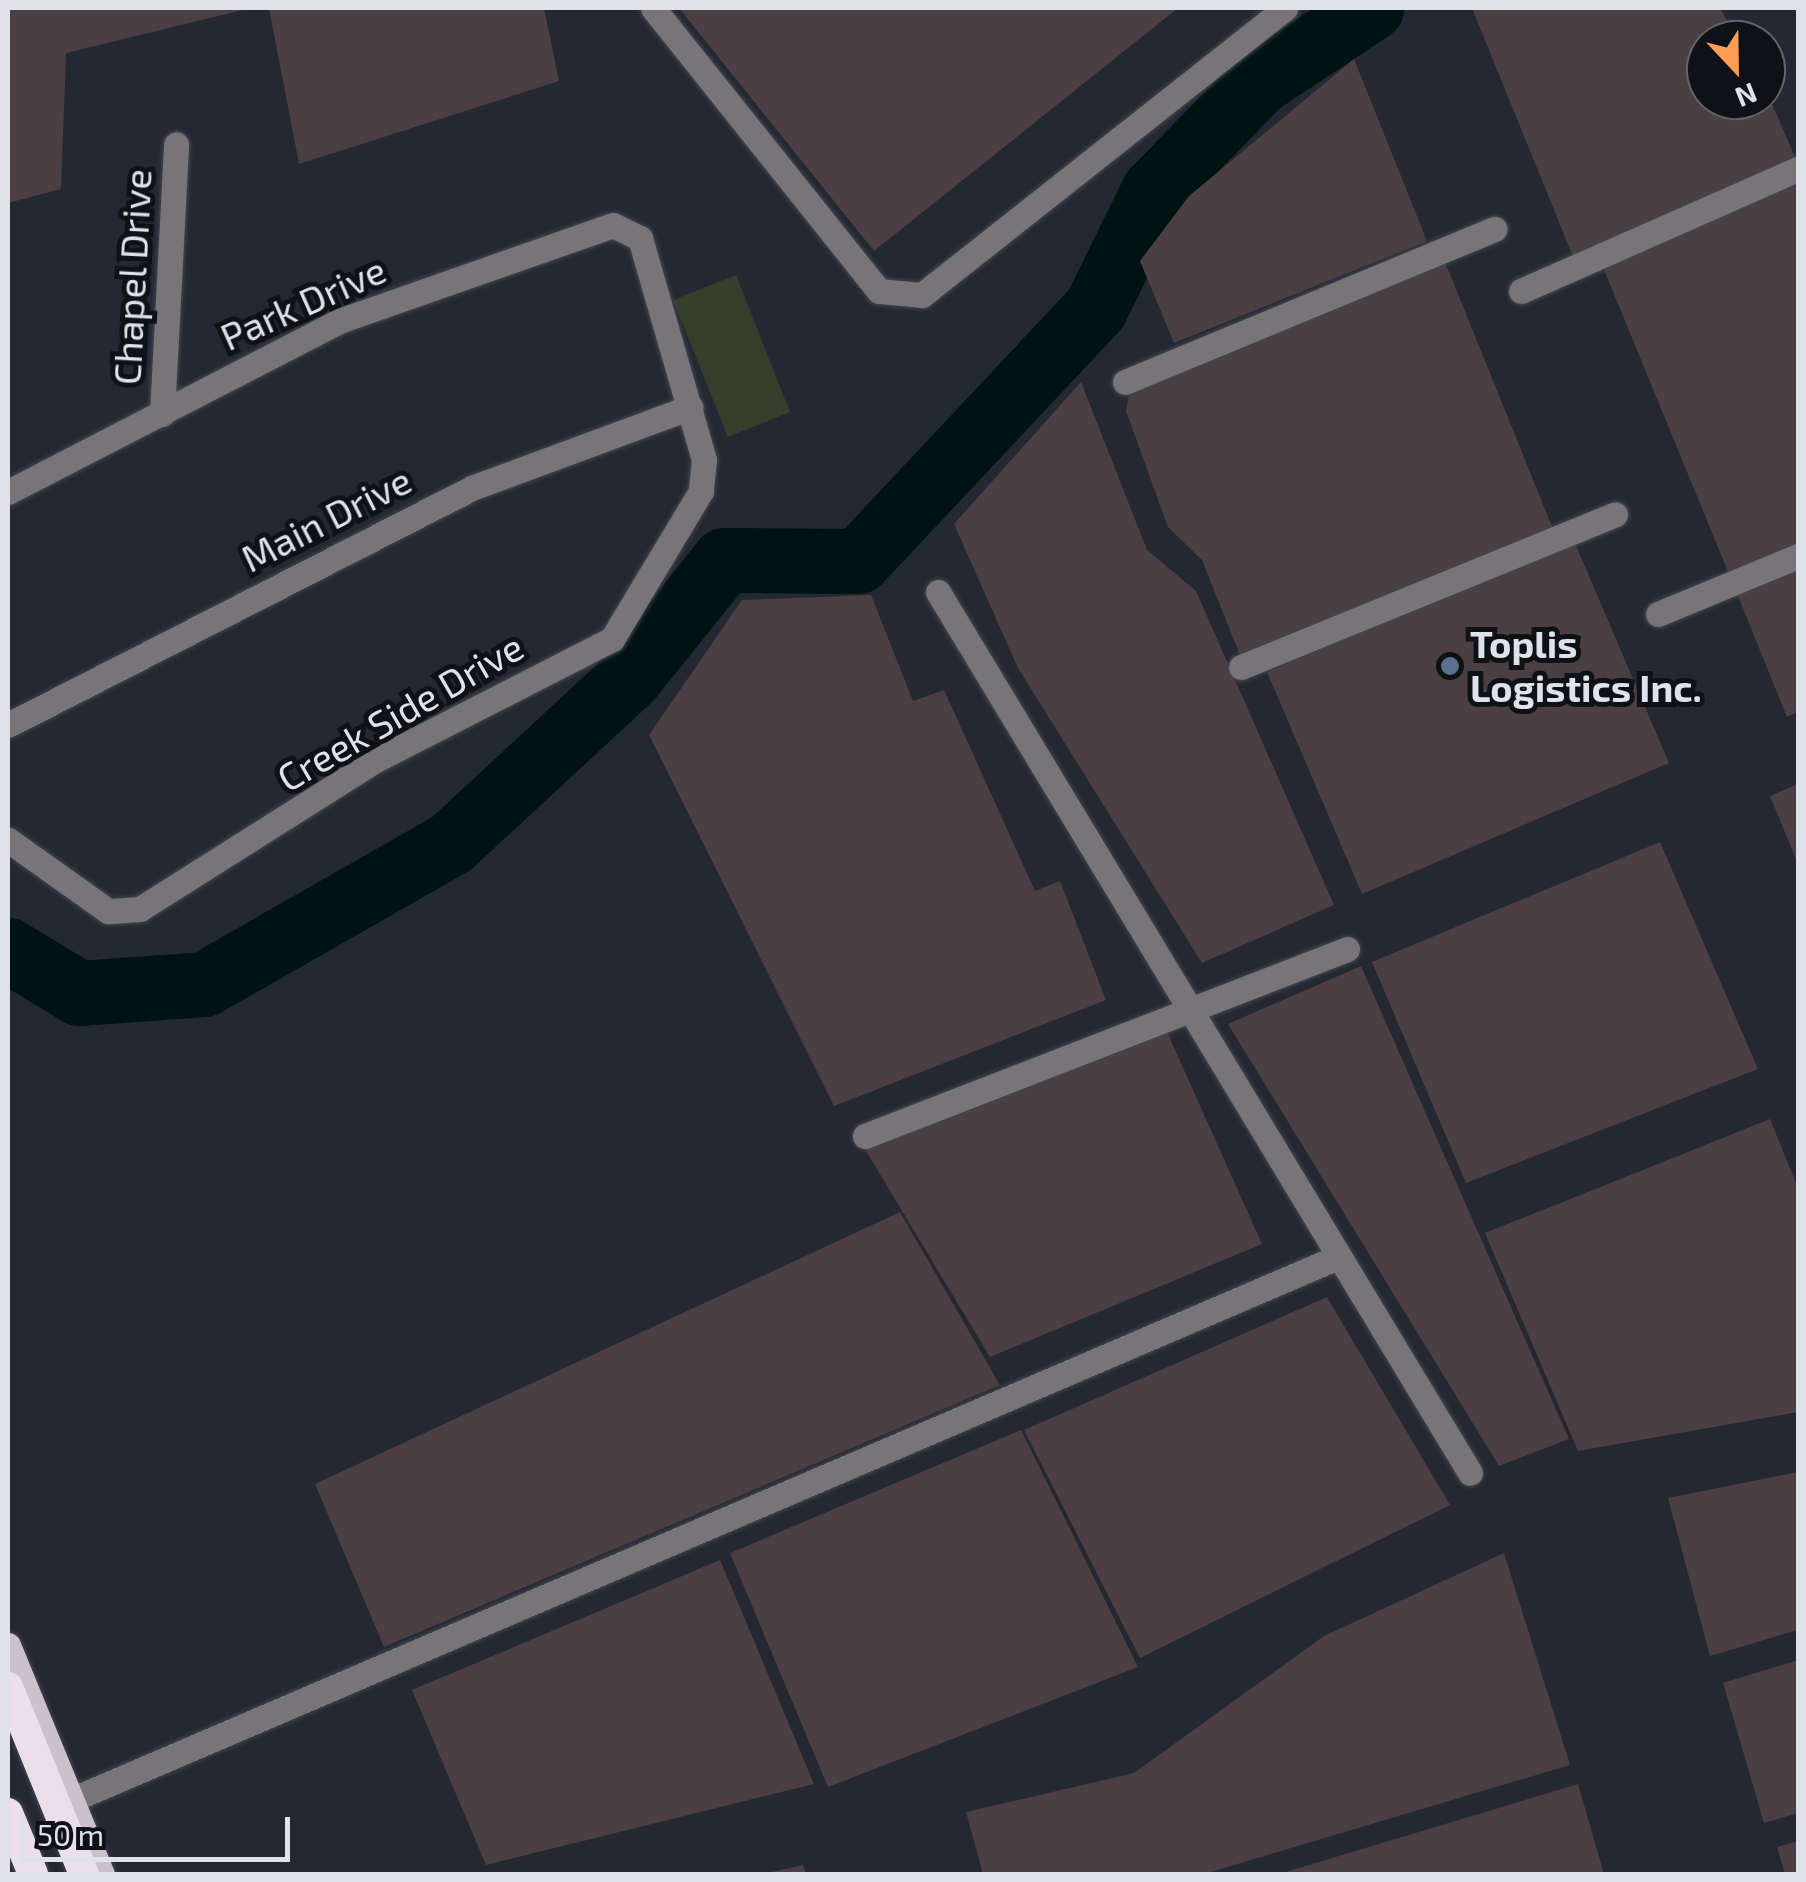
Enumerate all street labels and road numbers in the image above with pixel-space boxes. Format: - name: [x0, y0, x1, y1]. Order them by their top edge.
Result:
- street label: Chapel Drive: [104, 167, 160, 387]
- street label: Park Drive: [213, 246, 393, 360]
- street label: Main Drive: [234, 457, 418, 581]
- street label: Creek Side Drive: [269, 623, 531, 801]

